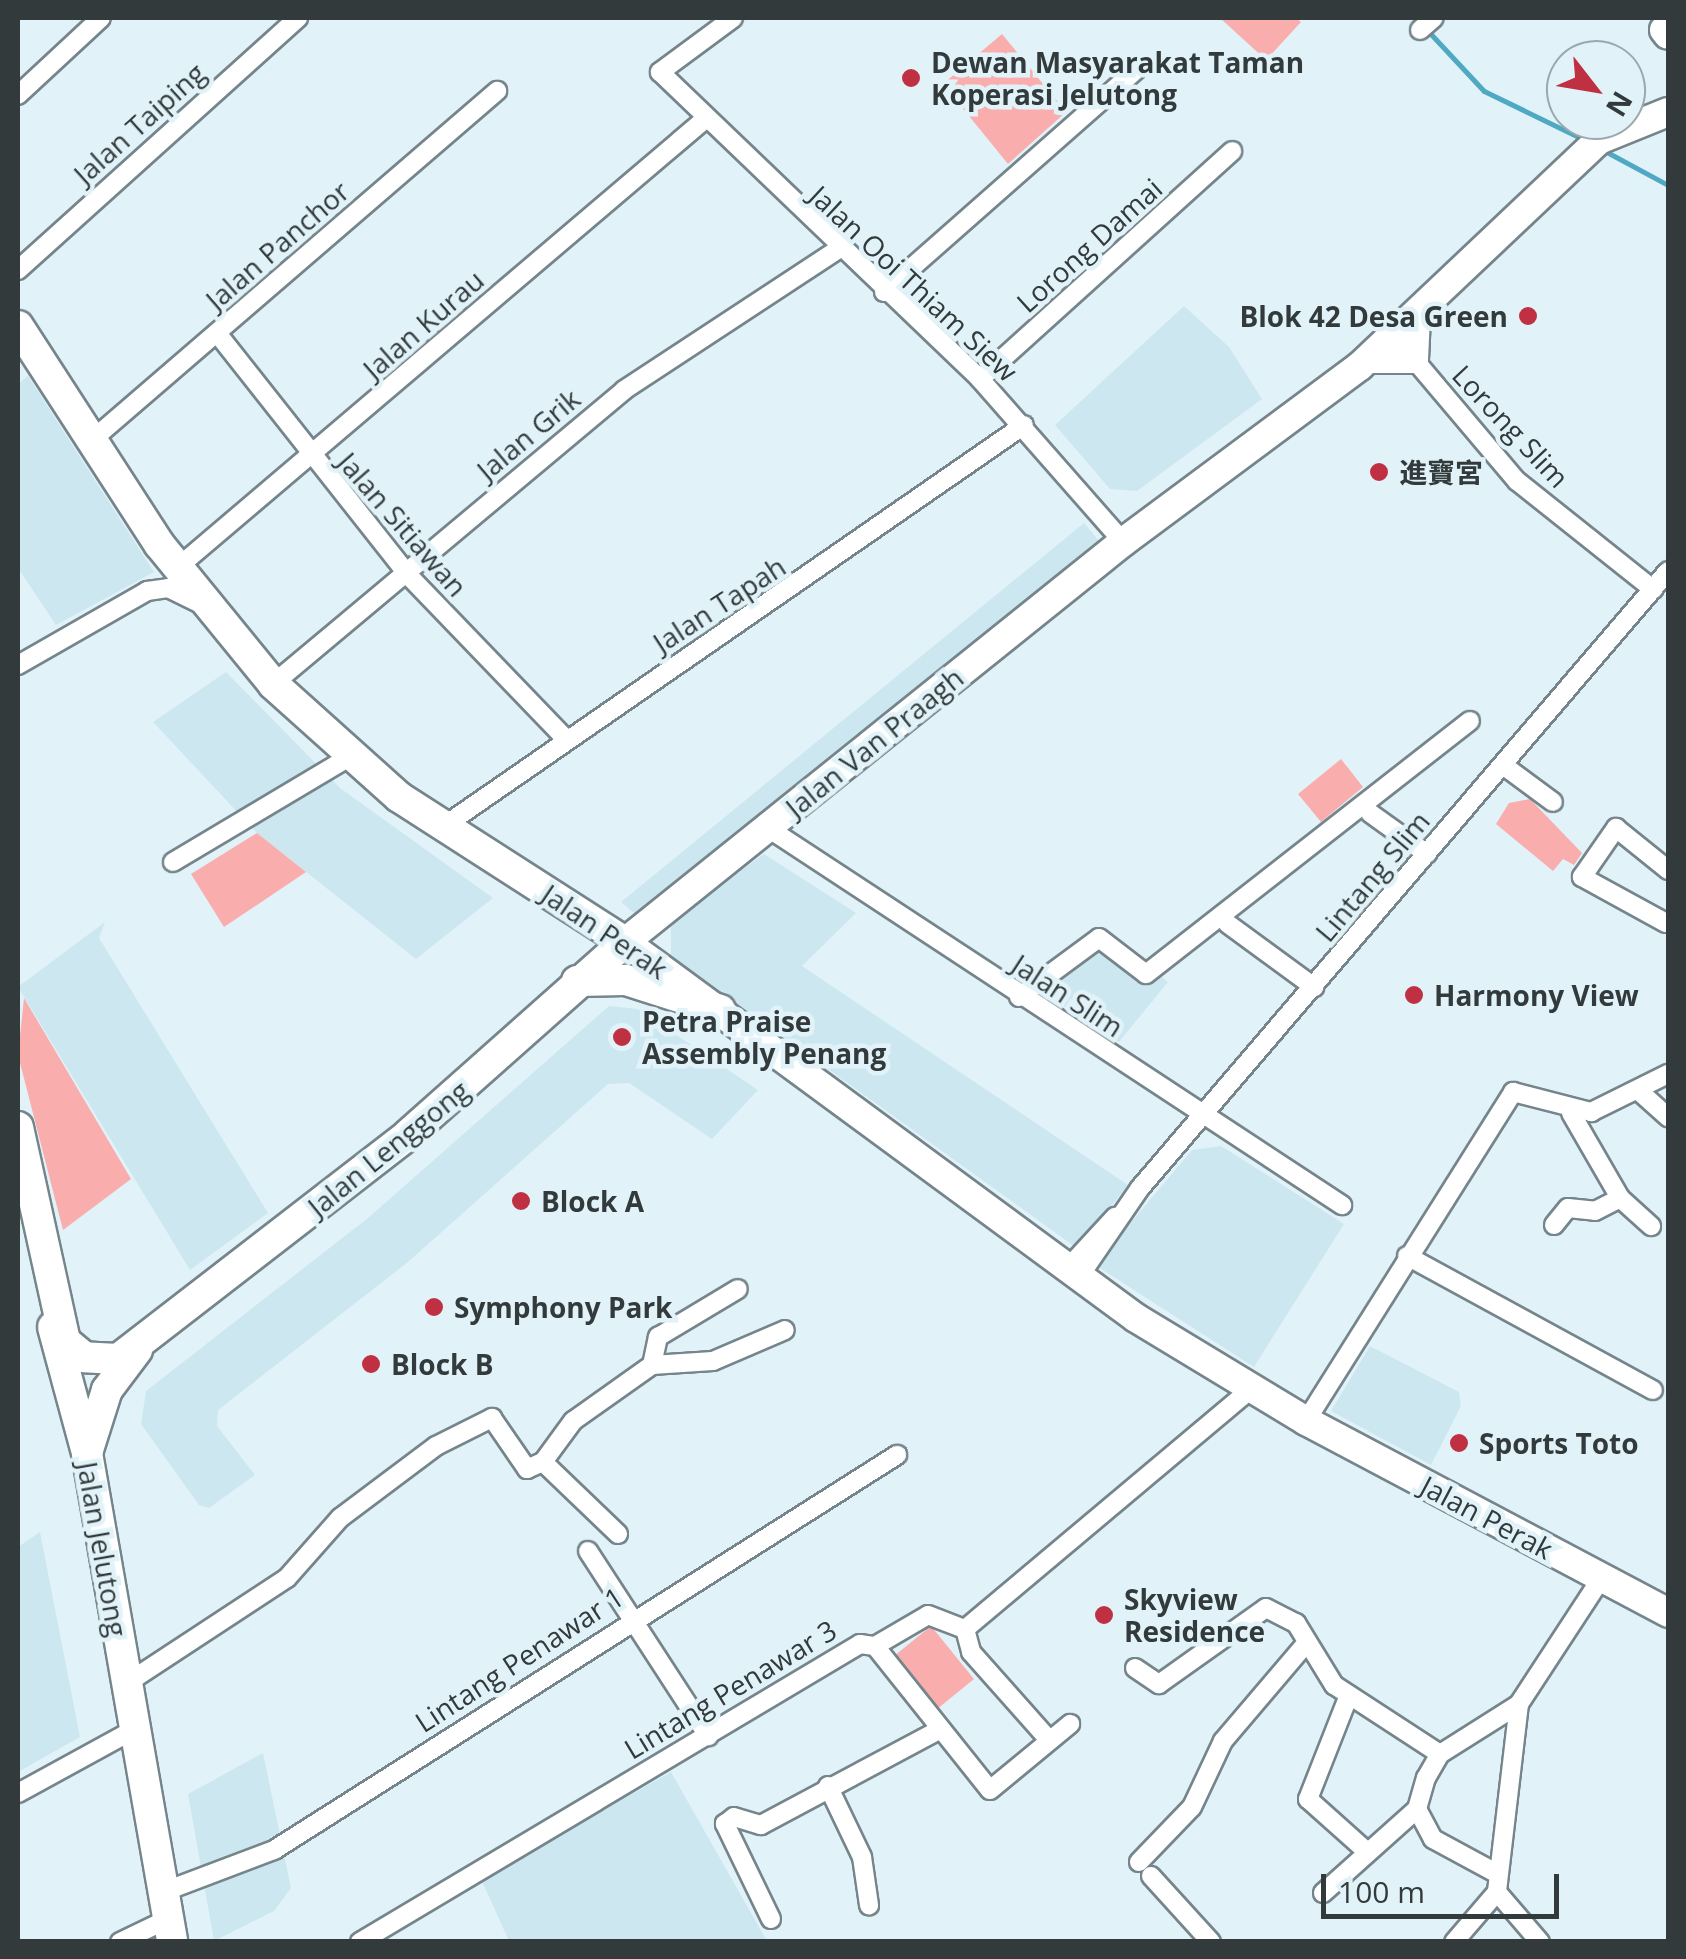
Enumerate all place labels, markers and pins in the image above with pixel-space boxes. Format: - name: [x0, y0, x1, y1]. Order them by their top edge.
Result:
- place label: Dewan Masyarakat Taman Koperasi Jelutong: [931, 45, 1304, 111]
- marker: Dewan Masyarakat Taman Koperasi Jelutong: [900, 67, 922, 89]
- place label: Blok 42 Desa Green: [1240, 299, 1508, 333]
- marker: Blok 42 Desa Green: [1517, 305, 1539, 327]
- place label: 進寶宮: [1399, 455, 1483, 489]
- marker: 進寶宮: [1368, 461, 1390, 483]
- place label: Harmony View: [1434, 978, 1639, 1012]
- marker: Harmony View: [1403, 984, 1425, 1006]
- place label: Petra Praise Assembly Penang: [642, 1004, 886, 1070]
- marker: Petra Praise Assembly Penang: [611, 1026, 633, 1048]
- place label: Block A: [541, 1184, 644, 1218]
- marker: Block A: [510, 1190, 532, 1212]
- place label: Symphony Park: [454, 1290, 672, 1324]
- marker: Symphony Park: [423, 1296, 445, 1318]
- place label: Block B: [391, 1347, 494, 1381]
- marker: Block B: [360, 1353, 382, 1375]
- place label: Sports Toto: [1479, 1426, 1639, 1460]
- marker: Sports Toto: [1448, 1432, 1470, 1454]
- place label: Skyview Residence: [1124, 1582, 1265, 1648]
- marker: Skyview Residence: [1093, 1604, 1115, 1626]

